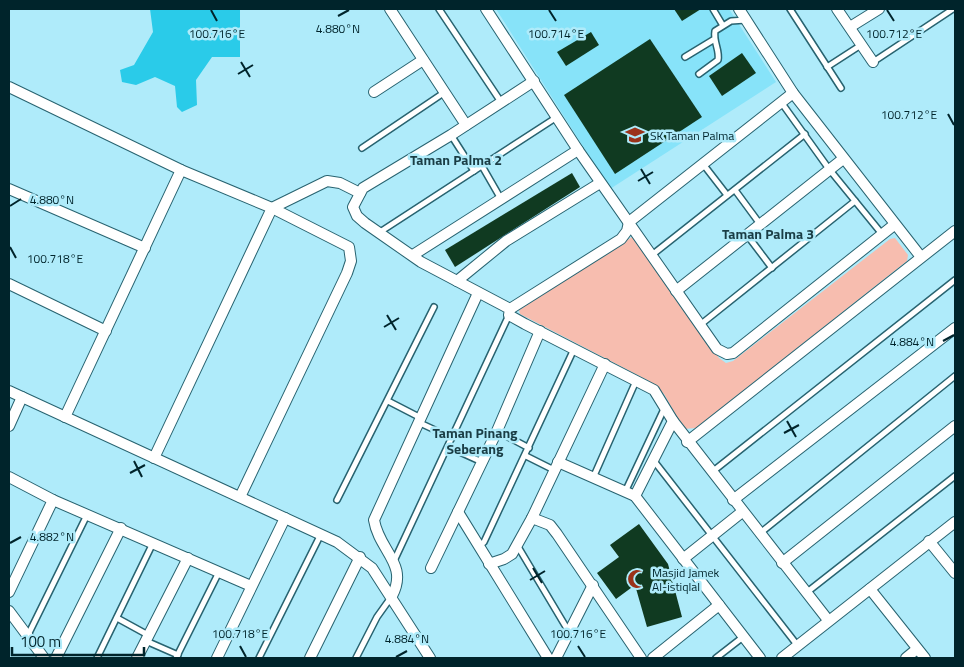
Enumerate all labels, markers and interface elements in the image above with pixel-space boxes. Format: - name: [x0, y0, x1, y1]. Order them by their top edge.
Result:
- text: 4.880°N: [316, 19, 360, 38]
- text: 100.716°E: [189, 24, 245, 43]
- text: 100.714°E: [528, 24, 584, 43]
- text: 100.712°E: [866, 24, 922, 43]
- text: 100.712°E: [881, 105, 937, 124]
- school or university icon: SK Taman Palma: [624, 124, 646, 146]
- place label: SK Taman Palma: [650, 126, 734, 145]
- district label: Taman Palma 2: [410, 149, 502, 170]
- text: 4.880°N: [30, 190, 74, 209]
- district label: Taman Palma 3: [722, 223, 814, 244]
- text: 100.718°E: [27, 249, 83, 268]
- text: 4.884°N: [890, 332, 934, 351]
- district label: Taman Pinang Seberang: [432, 422, 518, 459]
- text: 4.882°N: [30, 527, 74, 546]
- place label: Masjid Jamek Al-istiqlal: [652, 563, 719, 596]
- mosque icon: Masjid Jamek Al-istiqlal: [626, 568, 648, 590]
- scale bar: [12, 624, 145, 656]
- text: 100.718°E: [212, 624, 268, 643]
- text: 100.716°E: [550, 624, 606, 643]
- text: 4.884°N: [385, 629, 429, 648]
- text: 100 m: [20, 630, 61, 653]

